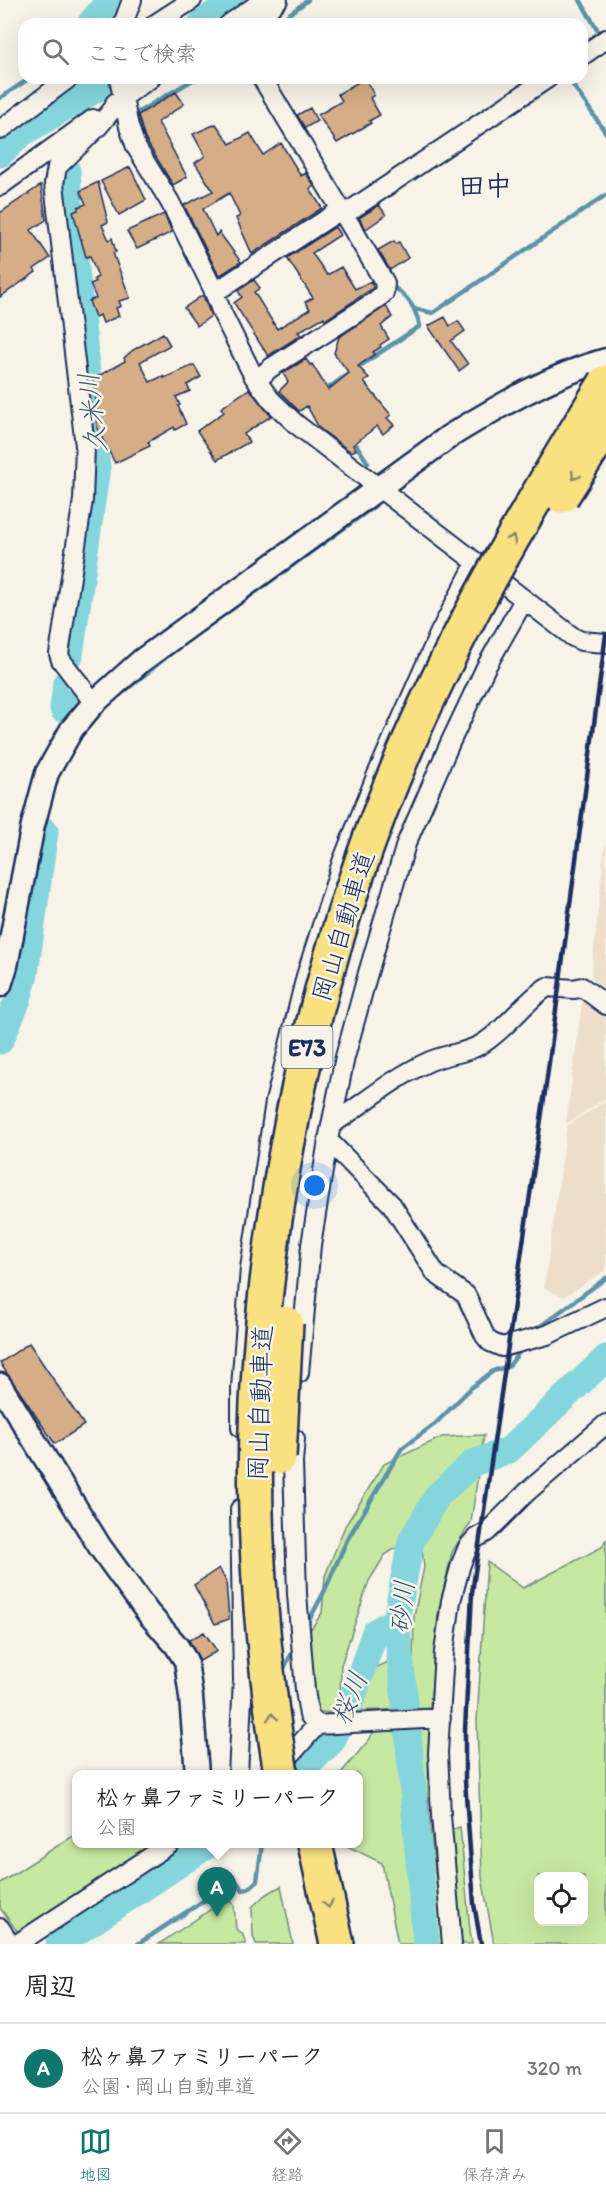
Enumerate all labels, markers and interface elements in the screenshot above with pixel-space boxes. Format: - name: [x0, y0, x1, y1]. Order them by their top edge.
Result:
- search box: [18, 18, 588, 84]
- icon: search: [39, 35, 72, 68]
- text: ここで検索: [87, 40, 197, 67]
- district label: 田中: [458, 169, 512, 202]
- water label: 久米川: [71, 371, 113, 455]
- one-way arrow: [571, 470, 582, 481]
- one-way arrow: [504, 535, 516, 545]
- street label: 岡山自動車道: [305, 847, 381, 1005]
- road number: E73: [282, 1026, 332, 1068]
- your location: [300, 1171, 329, 1200]
- street label: 岡山自動車道: [241, 1324, 279, 1482]
- water label: 砂川: [383, 1579, 421, 1635]
- water label: 桜川: [324, 1667, 374, 1729]
- one-way arrow: [266, 1712, 279, 1721]
- popup: [72, 1770, 363, 1848]
- text: 松ヶ鼻ファミリーパーク: [96, 1784, 339, 1811]
- text: 公園: [96, 1815, 136, 1839]
- pin: A: [198, 1868, 236, 1917]
- map controls: [534, 1872, 588, 1926]
- button: locate: [534, 1872, 588, 1926]
- one-way arrow: [320, 1898, 333, 1908]
- text: 周辺: [24, 1970, 76, 2002]
- text: 松ヶ鼻ファミリーパーク: [81, 2043, 323, 2070]
- text: A: [37, 2056, 50, 2080]
- text: 320 m: [527, 2056, 582, 2080]
- text: 公園 · 岡山自動車道: [81, 2074, 255, 2098]
- tab: 地図: [79, 2125, 112, 2185]
- tab: 経路: [271, 2125, 304, 2185]
- tab: 保存済み: [463, 2125, 527, 2185]

